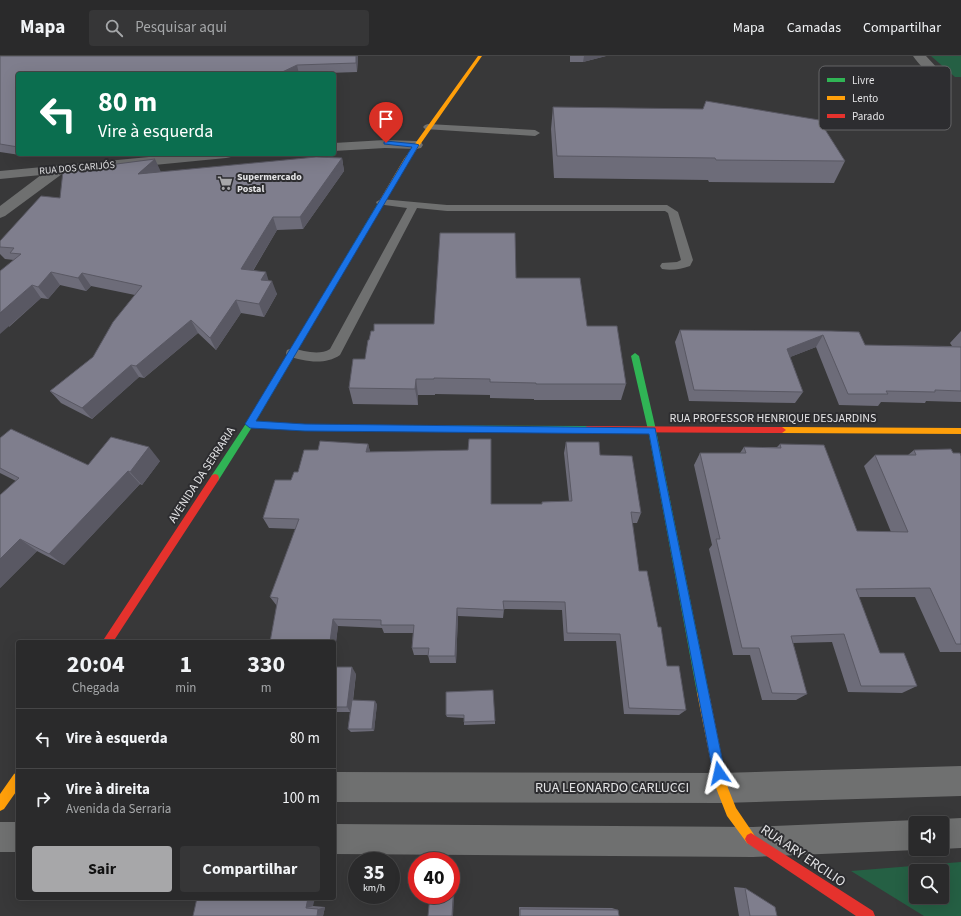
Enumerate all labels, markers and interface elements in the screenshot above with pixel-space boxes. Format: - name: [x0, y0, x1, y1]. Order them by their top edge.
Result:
- search box: [89, 10, 369, 46]
- text: Mapa: [20, 14, 65, 41]
- icon: search: [103, 17, 125, 39]
- text: Pesquisar aqui: [135, 17, 227, 38]
- text: Mapa: [733, 18, 765, 38]
- text: Camadas: [787, 18, 841, 38]
- text: Compartilhar: [863, 18, 941, 38]
- legend: [819, 66, 951, 130]
- text: Livre: [852, 73, 875, 88]
- text: 80 m: [98, 82, 157, 122]
- icon: left: [32, 88, 84, 140]
- text: Lento: [852, 91, 878, 106]
- pin: [369, 102, 403, 143]
- icon: arrive: [375, 108, 397, 130]
- text: Parado: [852, 109, 885, 124]
- text: Vire à esquerda: [98, 119, 213, 144]
- street label: RUA DOS CARIJÓS: [39, 158, 115, 178]
- place label: Supermercado Postal: [237, 170, 302, 196]
- supermarket icon: Supermercado Postal: [216, 174, 234, 192]
- street label: RUA PROFESSOR HENRIQUE DESJARDINS: [669, 410, 877, 427]
- street label: AVENIDA DA SERRARIA: [165, 423, 240, 526]
- text: 20:04: [67, 647, 125, 682]
- text: 1: [180, 647, 192, 682]
- text: 330: [247, 647, 285, 682]
- text: Chegada: [72, 679, 119, 697]
- text: min: [175, 679, 196, 697]
- text: m: [261, 679, 272, 697]
- icon: left: [32, 728, 54, 750]
- text: Vire à esquerda: [66, 728, 168, 749]
- text: 80 m: [290, 728, 320, 749]
- position arrow: [698, 752, 740, 794]
- street label: RUA LEONARDO CARLUCCI: [535, 778, 689, 798]
- text: Vire à direita: [66, 779, 150, 800]
- icon: right: [32, 788, 54, 810]
- text: 100 m: [282, 788, 320, 809]
- text: Avenida da Serraria: [66, 800, 171, 818]
- map controls: [909, 816, 949, 904]
- button: sound: [909, 816, 949, 856]
- street label: RUA ARY ERCILIO: [756, 820, 850, 892]
- button: Sair: [32, 846, 172, 892]
- button: Compartilhar: [180, 846, 320, 892]
- speed limit sign: 40: [408, 852, 460, 904]
- text: 35: [363, 859, 385, 887]
- button: search: [909, 864, 949, 904]
- text: km/h: [363, 881, 385, 895]

